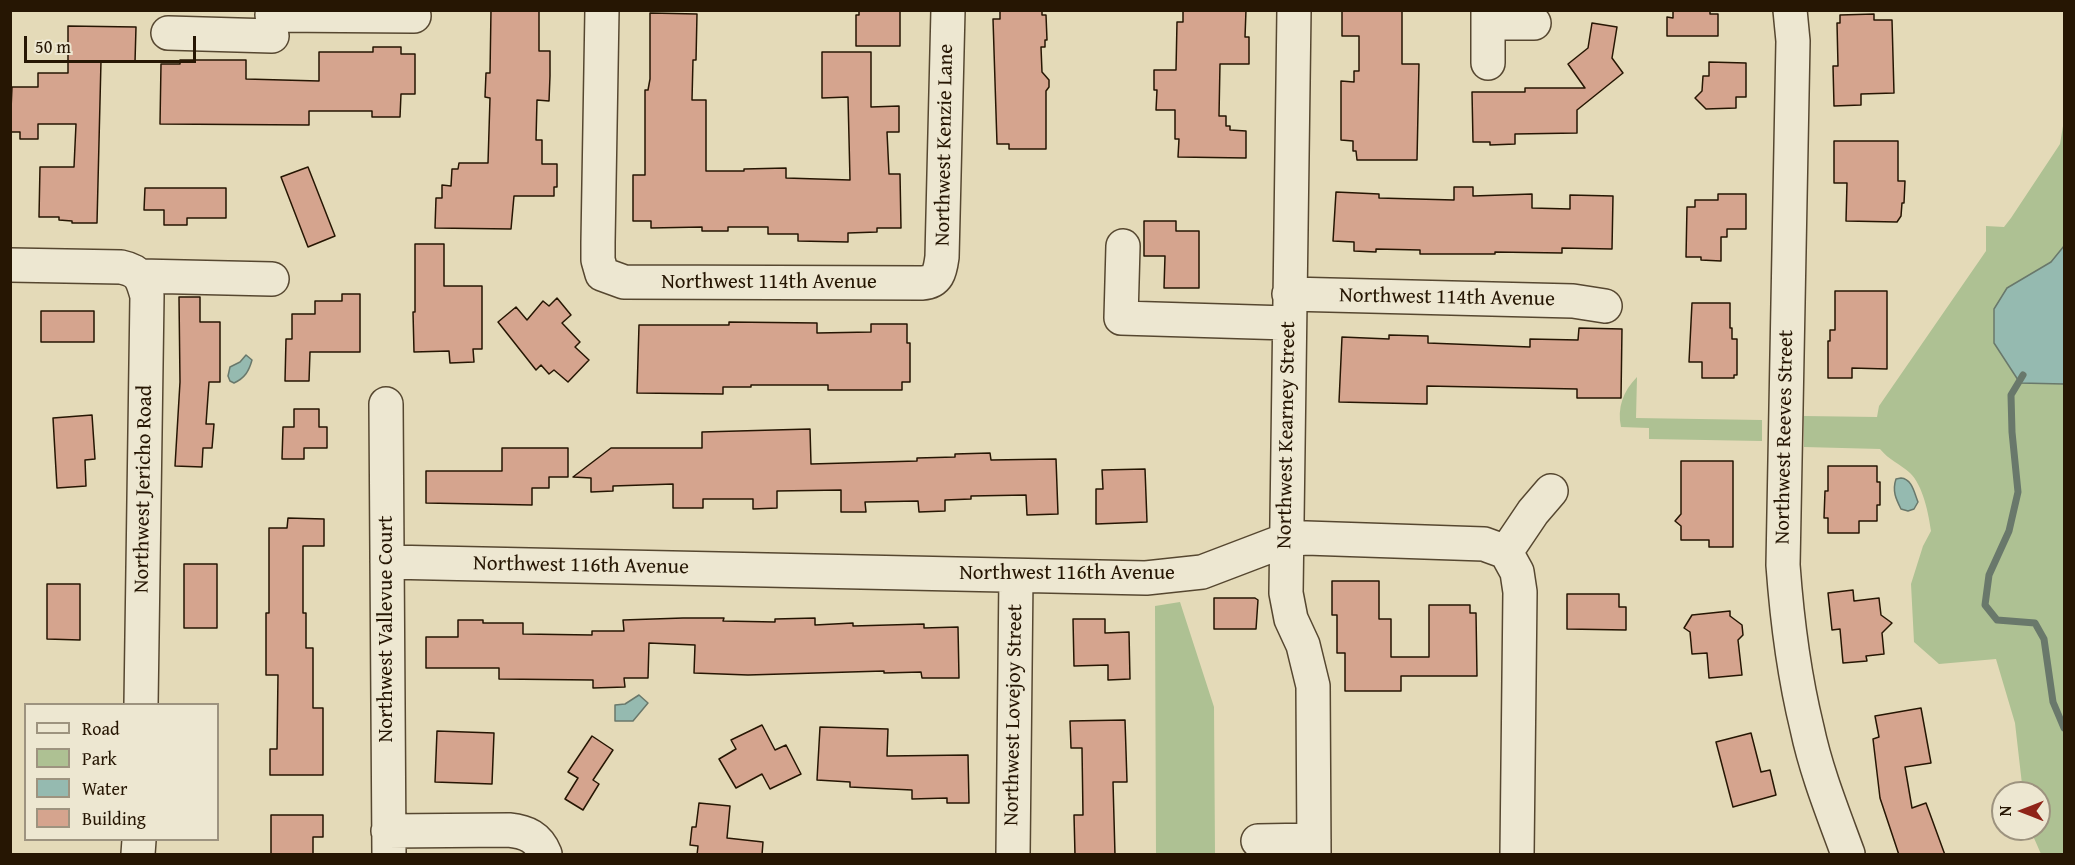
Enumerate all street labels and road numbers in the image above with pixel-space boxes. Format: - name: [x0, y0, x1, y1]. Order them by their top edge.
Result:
- street label: Northwest Kenzie Lane: [931, 44, 959, 246]
- street label: Northwest 114th Avenue: [661, 270, 877, 296]
- street label: Northwest 114th Avenue: [1339, 284, 1555, 312]
- street label: Northwest Kearney Street: [1272, 321, 1302, 549]
- street label: Northwest Reeves Street: [1771, 329, 1799, 545]
- street label: Northwest Jericho Road: [130, 385, 158, 593]
- street label: Northwest Vallevue Court: [374, 516, 400, 742]
- street label: Northwest 116th Avenue: [473, 552, 689, 580]
- street label: Northwest 116th Avenue: [959, 561, 1175, 587]
- street label: Northwest Lovejoy Street: [999, 604, 1029, 826]

